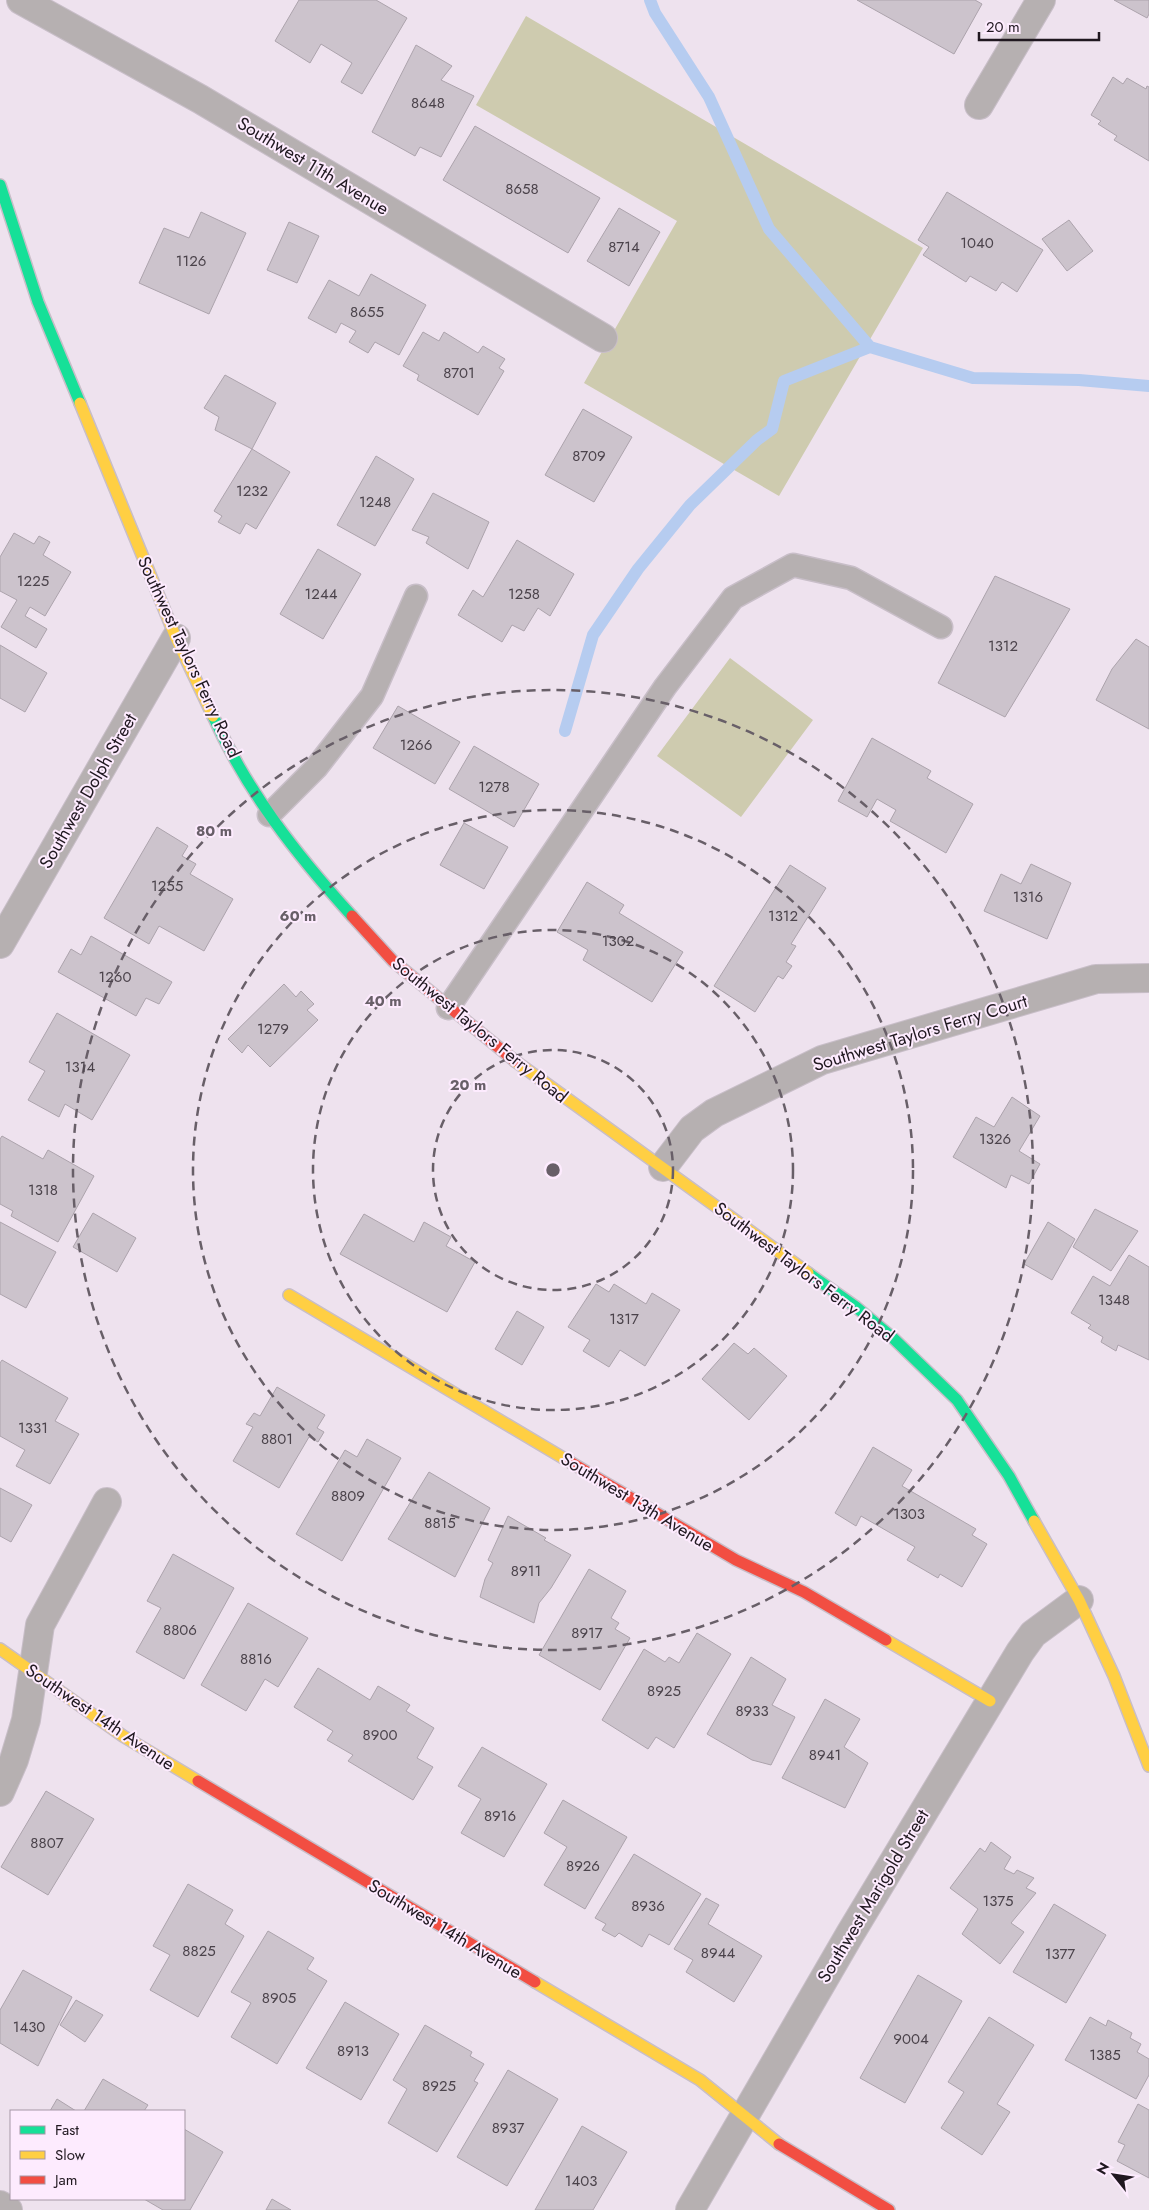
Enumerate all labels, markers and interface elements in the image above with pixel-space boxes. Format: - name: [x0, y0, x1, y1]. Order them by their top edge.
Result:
- scale bar: [979, 10, 1099, 42]
- text: 20 m: [986, 16, 1020, 38]
- house number: 8648: [411, 92, 445, 114]
- street label: Southwest 11th Avenue: [232, 110, 394, 222]
- house number: 8658: [505, 178, 539, 200]
- house number: 1040: [960, 232, 994, 254]
- house number: 8714: [608, 236, 640, 258]
- house number: 1126: [176, 250, 206, 272]
- house number: 8655: [350, 301, 384, 323]
- house number: 8701: [443, 362, 475, 384]
- house number: 8709: [572, 445, 606, 467]
- house number: 1232: [236, 480, 268, 502]
- house number: 1248: [359, 491, 391, 513]
- street label: Southwest Taylors Ferry Road: [131, 552, 247, 762]
- house number: 1225: [17, 570, 49, 592]
- house number: 1244: [305, 583, 338, 605]
- house number: 1258: [508, 583, 540, 605]
- house number: 1312: [988, 635, 1018, 657]
- street label: Southwest Dolph Street: [33, 708, 143, 873]
- house number: 1266: [400, 734, 432, 756]
- house number: 1278: [478, 776, 510, 798]
- text: 80 m: [196, 820, 232, 842]
- house number: 1255: [151, 875, 183, 897]
- house number: 1316: [1013, 886, 1043, 908]
- text: 60 m: [280, 905, 316, 927]
- house number: 1312: [768, 905, 798, 927]
- house number: 1302: [602, 930, 634, 952]
- street label: Southwest Taylors Ferry Road: [386, 951, 574, 1109]
- house number: 1260: [99, 966, 131, 988]
- street label: Southwest Taylors Ferry Court: [810, 988, 1031, 1078]
- text: 40 m: [364, 990, 402, 1012]
- house number: 1279: [257, 1018, 289, 1040]
- house number: 1314: [65, 1056, 95, 1078]
- text: 20 m: [450, 1074, 486, 1096]
- house number: 1326: [979, 1128, 1011, 1150]
- centre of rings: [544, 1161, 562, 1179]
- house number: 1318: [28, 1179, 58, 1201]
- street label: Southwest Taylors Ferry Road: [708, 1196, 900, 1348]
- house number: 1348: [1098, 1289, 1130, 1311]
- house number: 1317: [609, 1308, 639, 1330]
- house number: 1331: [18, 1417, 48, 1439]
- house number: 8801: [261, 1428, 293, 1450]
- street label: Southwest 13th Avenue: [556, 1446, 718, 1558]
- house number: 8809: [331, 1485, 365, 1507]
- house number: 1303: [893, 1503, 925, 1525]
- house number: 8815: [424, 1512, 456, 1534]
- house number: 8911: [511, 1560, 541, 1582]
- house number: 8806: [163, 1619, 197, 1641]
- house number: 8917: [571, 1622, 603, 1644]
- house number: 8816: [240, 1648, 272, 1670]
- street label: Southwest 14th Avenue: [20, 1657, 180, 1777]
- house number: 8925: [647, 1680, 681, 1702]
- house number: 8933: [735, 1700, 769, 1722]
- house number: 8900: [363, 1724, 397, 1746]
- house number: 8941: [809, 1744, 841, 1766]
- street label: Southwest Marigold Street: [811, 1804, 935, 1988]
- house number: 8916: [484, 1805, 516, 1827]
- house number: 8807: [30, 1832, 64, 1854]
- house number: 8926: [566, 1855, 600, 1877]
- street label: Southwest 14th Avenue: [363, 1873, 527, 1985]
- house number: 1375: [982, 1890, 1014, 1912]
- house number: 8936: [631, 1895, 665, 1917]
- house number: 8825: [182, 1940, 216, 1962]
- house number: 8944: [701, 1942, 735, 1964]
- house number: 1377: [1045, 1943, 1075, 1965]
- house number: 8905: [262, 1987, 296, 2009]
- house number: 1430: [13, 2016, 45, 2038]
- house number: 9004: [893, 2028, 929, 2050]
- house number: 8913: [337, 2040, 369, 2062]
- house number: 1385: [1089, 2044, 1121, 2066]
- house number: 8925: [422, 2075, 456, 2097]
- legend: [10, 2110, 185, 2200]
- house number: 8937: [492, 2117, 524, 2139]
- text: Fast: [55, 2119, 79, 2141]
- text: Slow: [55, 2144, 86, 2166]
- north arrow: [1089, 2150, 1139, 2200]
- text: N: [1091, 2159, 1114, 2178]
- text: Jam: [53, 2169, 78, 2191]
- house number: 1403: [565, 2170, 597, 2192]

